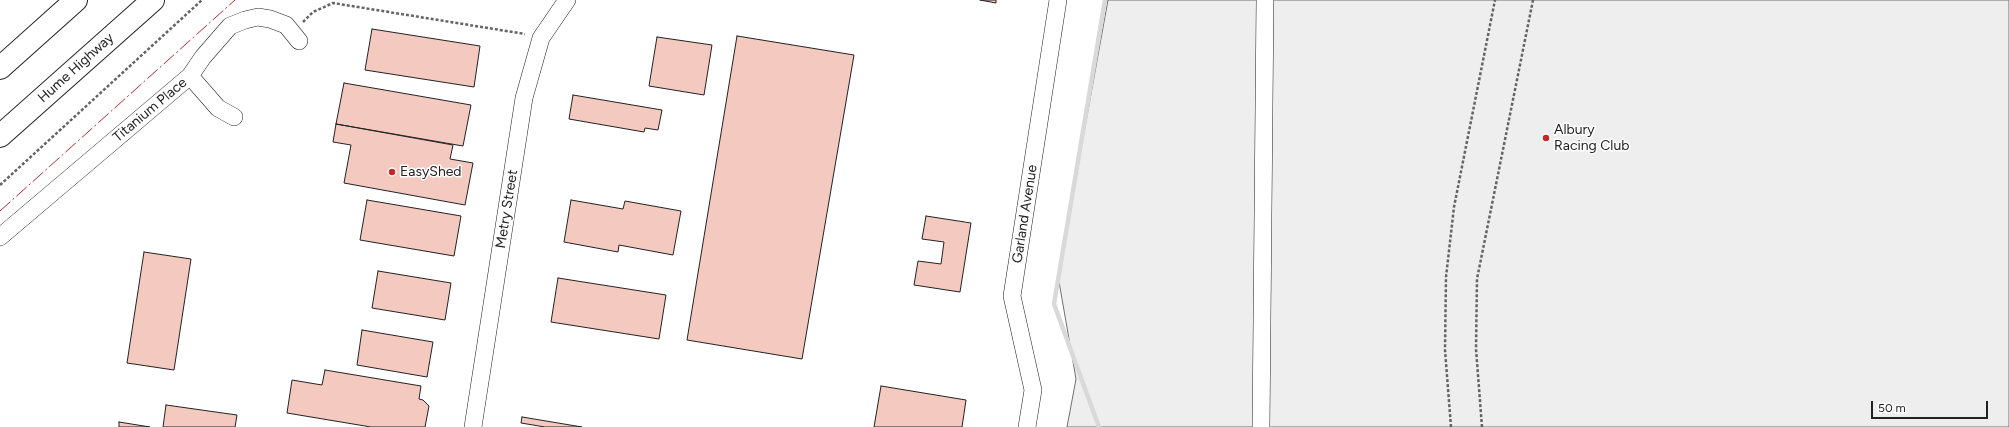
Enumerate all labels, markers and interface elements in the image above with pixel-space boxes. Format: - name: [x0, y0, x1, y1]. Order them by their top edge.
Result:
- street label: Hume Highway: [35, 30, 117, 106]
- street label: Titanium Place: [110, 74, 190, 146]
- place label: Albury Racing Club: [1554, 122, 1629, 154]
- marker: Albury Racing Club: [1541, 133, 1551, 143]
- place label: EasyShed: [400, 164, 462, 180]
- street label: Garland Avenue: [1009, 164, 1041, 264]
- marker: EasyShed: [387, 167, 397, 177]
- street label: Metry Street: [492, 168, 522, 250]
- scale bar: [1873, 393, 1990, 419]
- text: 50 m: [1878, 401, 1906, 415]

